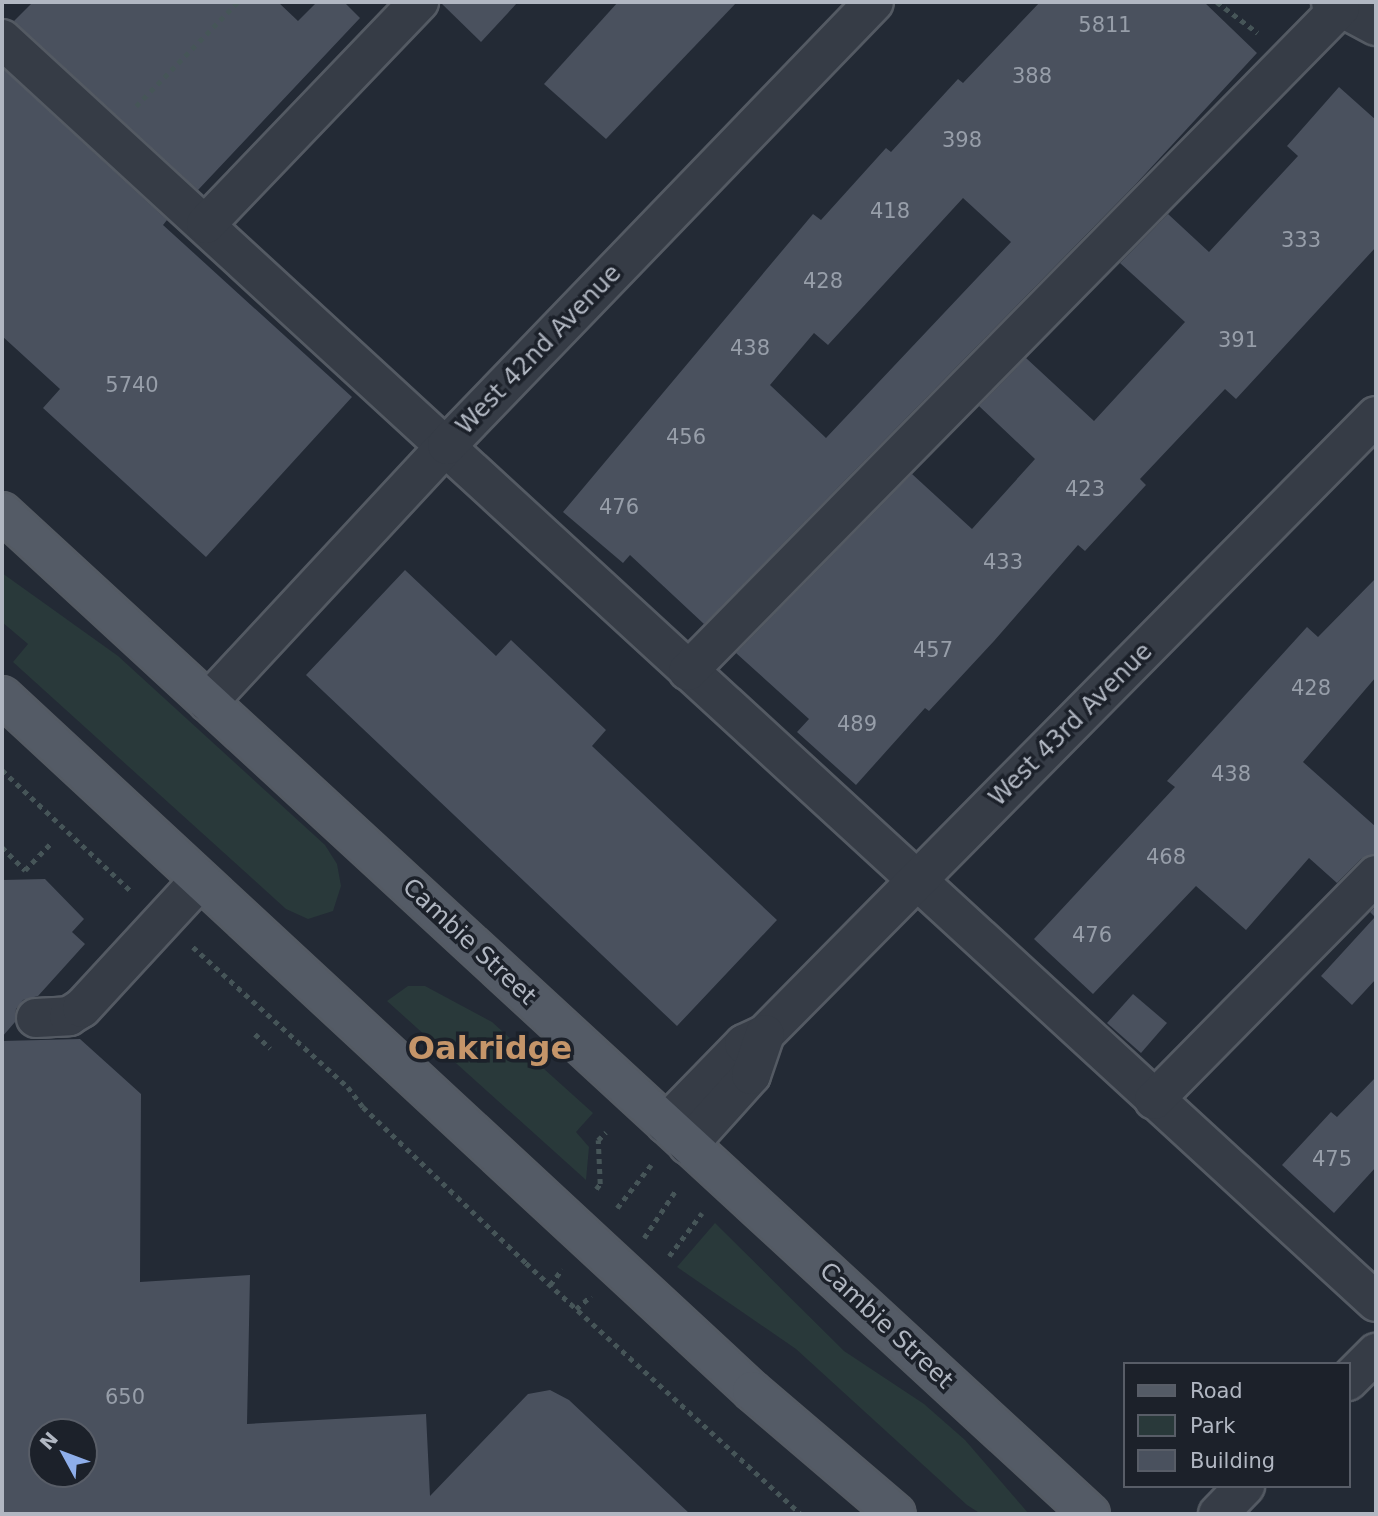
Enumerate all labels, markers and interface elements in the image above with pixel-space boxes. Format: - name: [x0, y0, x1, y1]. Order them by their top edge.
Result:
- house number: 5811: [1078, 12, 1132, 38]
- house number: 388: [1012, 63, 1052, 89]
- house number: 398: [942, 127, 982, 153]
- house number: 418: [870, 198, 910, 224]
- house number: 333: [1281, 227, 1321, 253]
- street label: West 42nd Avenue: [451, 259, 627, 441]
- house number: 428: [803, 268, 843, 294]
- house number: 391: [1218, 327, 1258, 353]
- house number: 438: [730, 335, 770, 361]
- house number: 5740: [105, 372, 159, 398]
- house number: 456: [666, 424, 706, 450]
- house number: 423: [1065, 476, 1105, 502]
- house number: 476: [599, 494, 639, 520]
- house number: 433: [983, 549, 1023, 575]
- house number: 457: [913, 637, 953, 663]
- street label: West 43rd Avenue: [984, 638, 1158, 812]
- house number: 428: [1291, 675, 1331, 701]
- house number: 489: [837, 711, 877, 737]
- house number: 438: [1211, 761, 1251, 787]
- house number: 468: [1146, 844, 1186, 870]
- street label: Cambie Street: [396, 873, 542, 1011]
- house number: 476: [1072, 922, 1112, 948]
- district label: Oakridge: [408, 1029, 572, 1067]
- house number: 475: [1312, 1146, 1352, 1172]
- street label: Cambie Street: [813, 1257, 959, 1395]
- legend: [1122, 1362, 1350, 1488]
- text: Road: [1190, 1379, 1243, 1403]
- house number: 650: [105, 1384, 145, 1410]
- text: Park: [1190, 1414, 1235, 1438]
- north arrow: [28, 1418, 98, 1488]
- text: N: [35, 1427, 62, 1454]
- text: Building: [1190, 1449, 1275, 1473]

